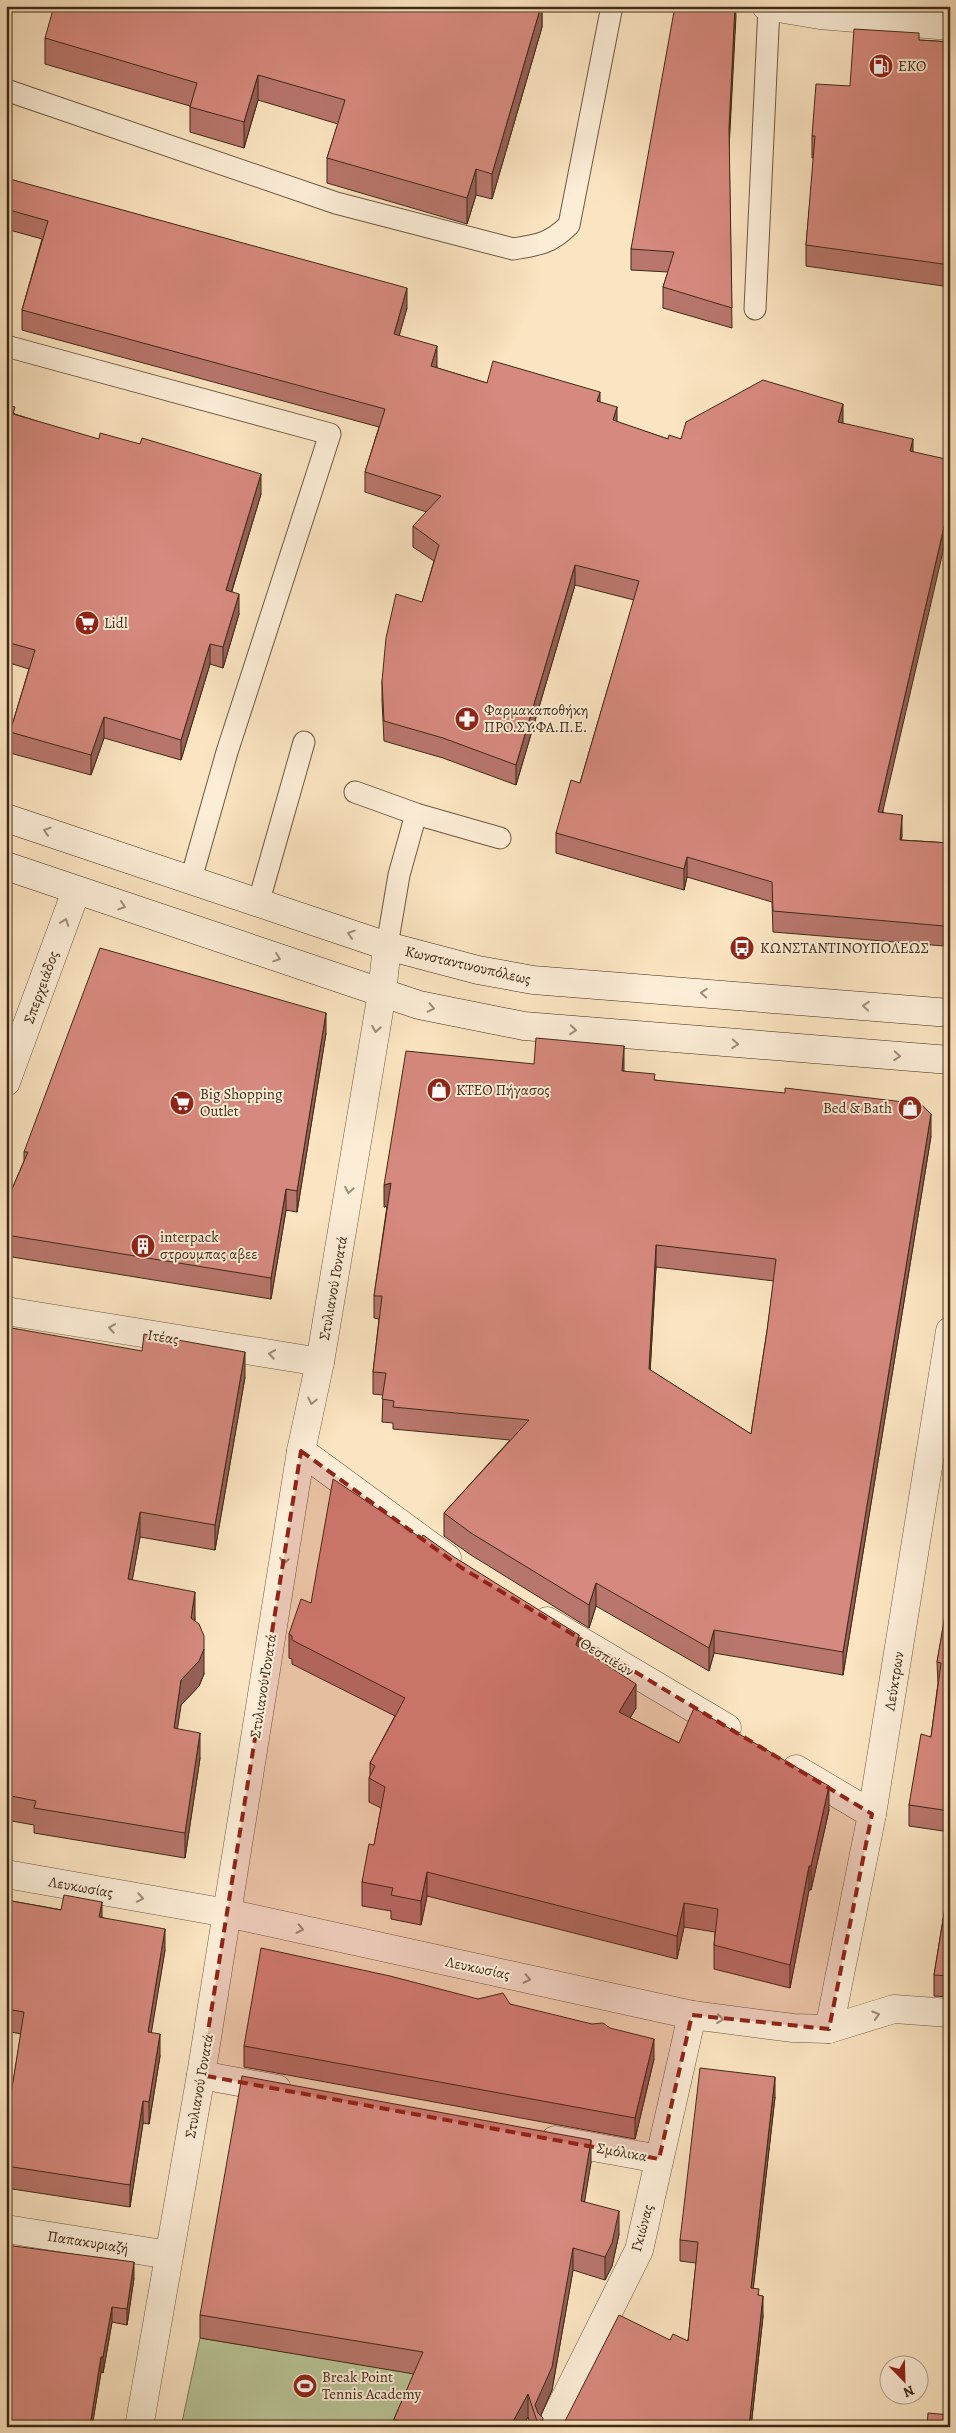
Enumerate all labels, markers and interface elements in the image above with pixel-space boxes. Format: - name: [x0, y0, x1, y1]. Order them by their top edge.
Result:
- fuel station icon: EKO: [868, 53, 894, 79]
- place label: EKO: [898, 56, 926, 76]
- supermarket icon: Lidl: [74, 610, 100, 636]
- place label: Lidl: [104, 613, 128, 633]
- place label: Φαρμακαποθήκη ΠΡΟ.ΣΥ.ΦΑ.Π.Ε.: [484, 700, 588, 737]
- pharmacy icon: Φαρμακαποθήκη ΠΡΟ.ΣΥ.ΦΑ.Π.Ε.: [454, 706, 480, 732]
- one-way arrow: [44, 827, 52, 837]
- one-way arrow: [118, 901, 126, 911]
- one-way arrow: [59, 918, 69, 926]
- one-way arrow: [347, 930, 355, 940]
- bus stop icon: ΚΩΝΣΤΑΝΤΙΝΟΥΠΟΛΕΩΣ: [729, 935, 755, 961]
- place label: ΚΩΝΣΤΑΝΤΙΝΟΥΠΟΛΕΩΣ: [760, 938, 929, 958]
- street label: Κωνσταντινουπόλεως: [403, 941, 533, 989]
- street label: Σπερχειάδος: [19, 948, 63, 1026]
- one-way arrow: [272, 952, 280, 962]
- one-way arrow: [700, 987, 708, 998]
- one-way arrow: [862, 1001, 870, 1012]
- one-way arrow: [427, 1002, 436, 1013]
- one-way arrow: [372, 1025, 382, 1034]
- one-way arrow: [569, 1025, 577, 1036]
- one-way arrow: [731, 1038, 739, 1049]
- one-way arrow: [893, 1051, 901, 1062]
- shop icon: ΚΤΕΟ Πήγασος: [426, 1077, 452, 1103]
- place label: ΚΤΕΟ Πήγασος: [456, 1080, 550, 1100]
- place label: Big Shopping Outlet: [200, 1084, 283, 1121]
- supermarket icon: Big Shopping Outlet: [169, 1090, 195, 1116]
- shop icon: Bed & Bath: [897, 1095, 923, 1121]
- place label: Bed & Bath: [823, 1098, 892, 1118]
- one-way arrow: [345, 1185, 355, 1194]
- place label: interpack στρουμπας αβεε: [160, 1227, 258, 1264]
- building icon: interpack στρουμπας αβεε: [130, 1233, 156, 1259]
- street label: Στυλιανού Γονατά: [314, 1234, 352, 1342]
- one-way arrow: [107, 1324, 116, 1334]
- street label: Ιτέας: [146, 1325, 180, 1349]
- one-way arrow: [268, 1350, 276, 1360]
- one-way arrow: [307, 1397, 318, 1406]
- one-way arrow: [279, 1557, 289, 1566]
- street label: Στυλιανού Γονατά: [245, 1632, 281, 1740]
- street label: Θεσπιέων: [576, 1633, 638, 1681]
- street label: Λεύκτρων: [879, 1650, 909, 1713]
- street label: Λευκωσίας: [46, 1871, 115, 1903]
- one-way arrow: [136, 1892, 145, 1903]
- one-way arrow: [295, 1923, 304, 1934]
- street label: Λευκωσίας: [443, 1951, 512, 1985]
- one-way arrow: [522, 1973, 531, 1984]
- one-way arrow: [871, 2010, 879, 2020]
- one-way arrow: [716, 2013, 724, 2024]
- street label: Στυλιανού Γονατά: [180, 2032, 218, 2140]
- street label: Σμόλικα: [595, 2138, 649, 2166]
- street label: Γκιώνας: [626, 2202, 658, 2254]
- street label: Παπακυριαζή: [46, 2226, 130, 2258]
- north arrow: [878, 2356, 928, 2406]
- place label: Break Point Tennis Academy: [322, 2367, 421, 2404]
- sports icon: Break Point Tennis Academy: [292, 2373, 318, 2399]
- text: N: [900, 2381, 917, 2402]

